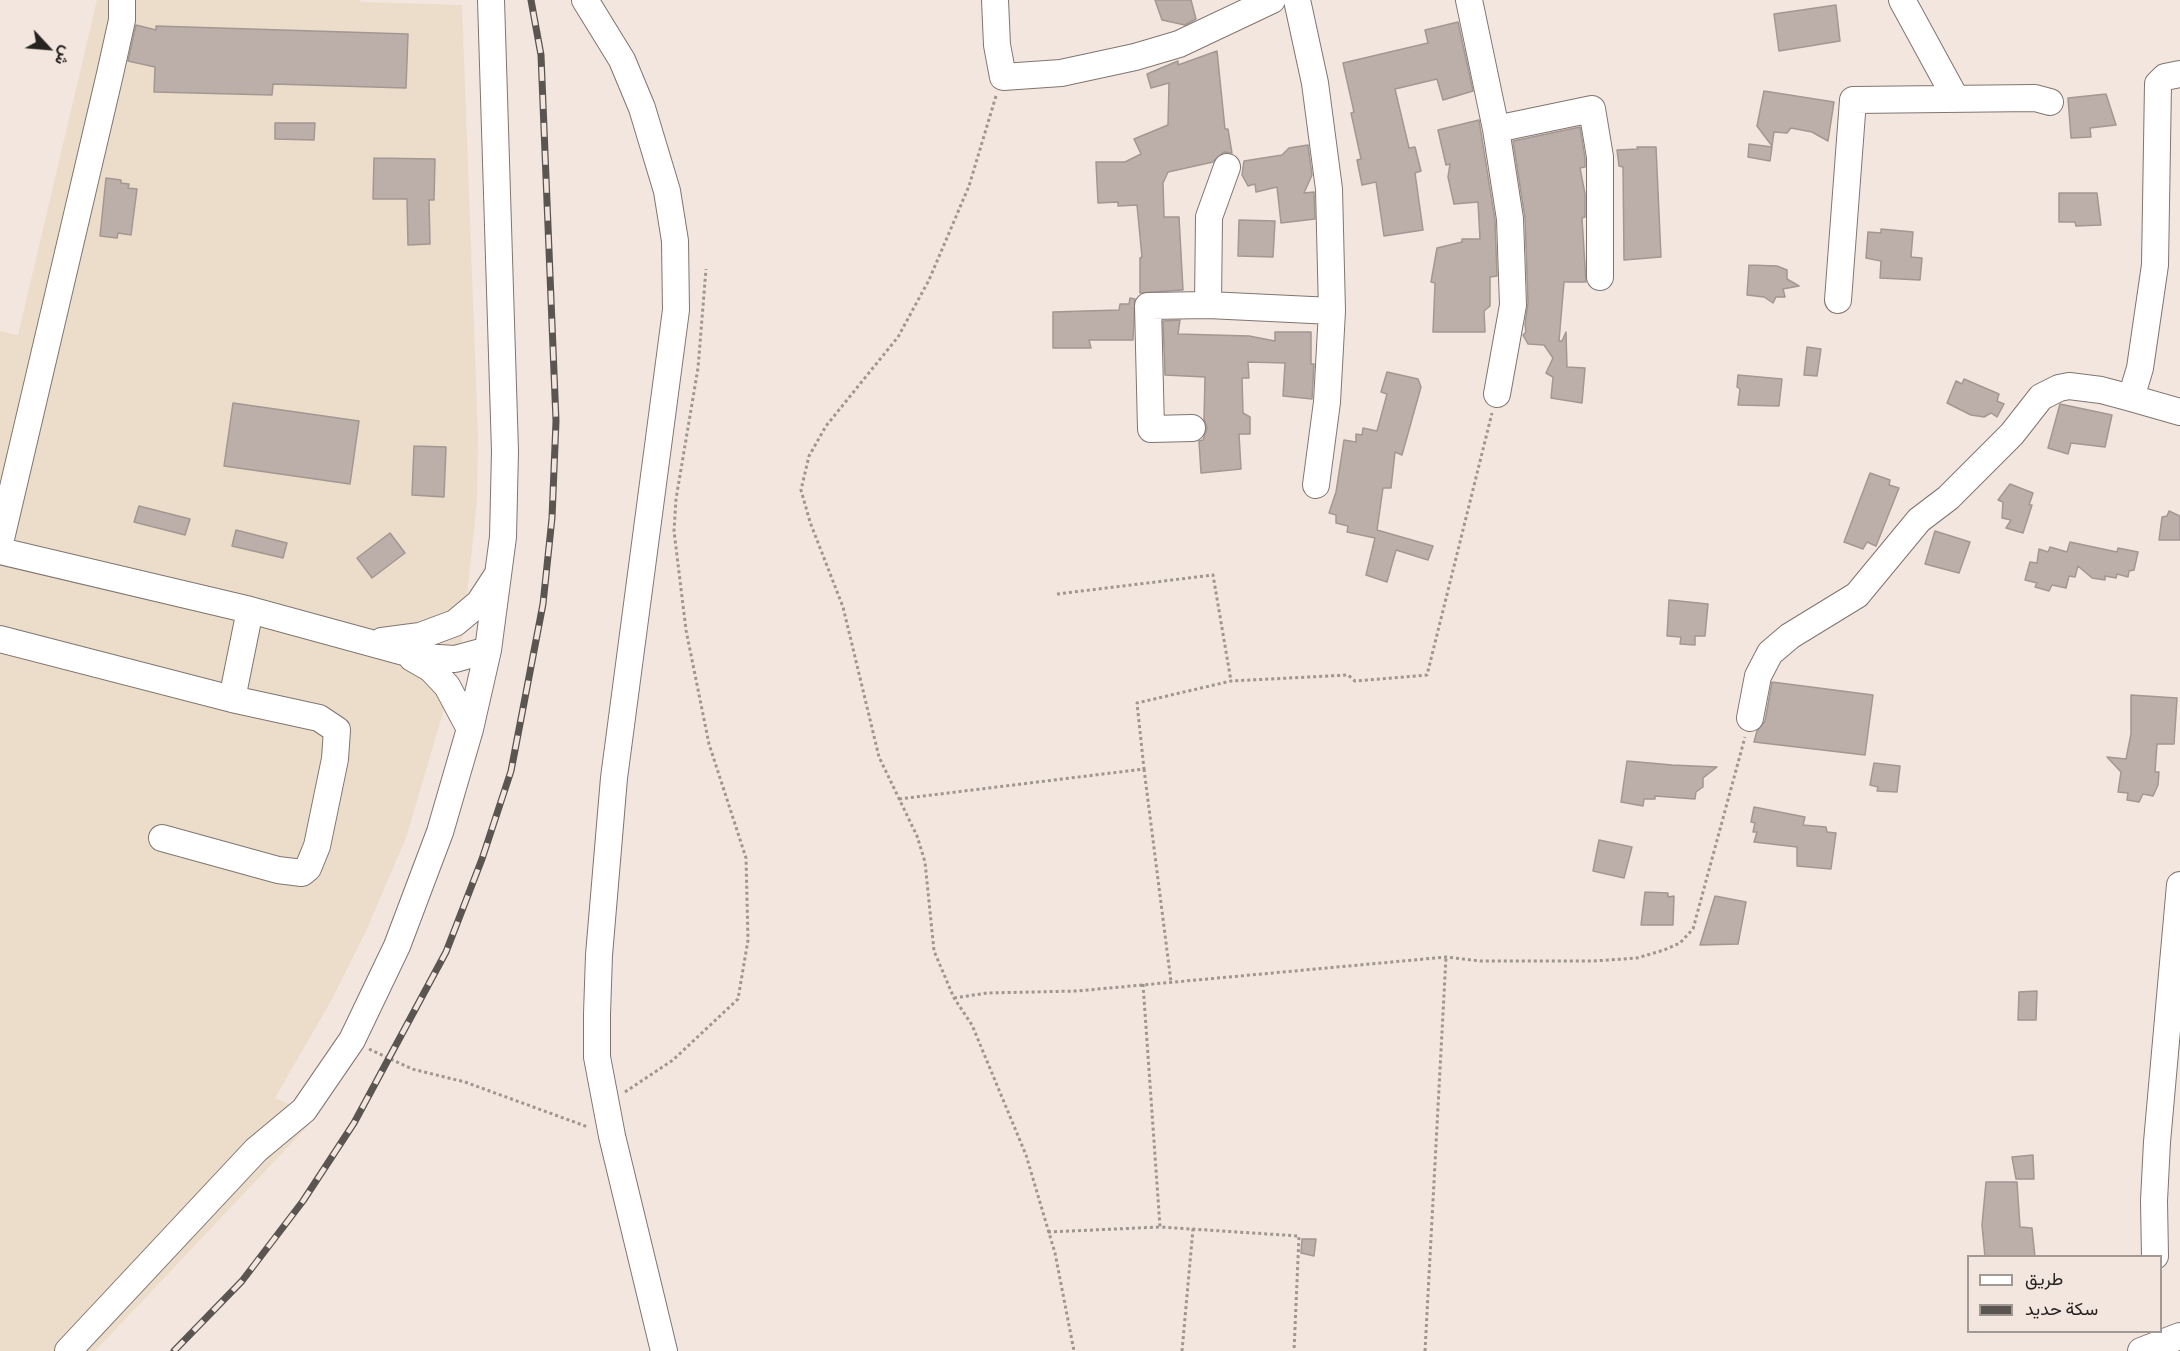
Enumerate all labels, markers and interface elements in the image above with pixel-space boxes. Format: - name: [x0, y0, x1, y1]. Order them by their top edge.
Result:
- north arrow: [18, 18, 78, 78]
- text: ش: [50, 42, 78, 69]
- legend: [1967, 1255, 2162, 1333]
- text: طريق: [2025, 1266, 2063, 1290]
- text: سكة حديد: [2025, 1296, 2098, 1320]

